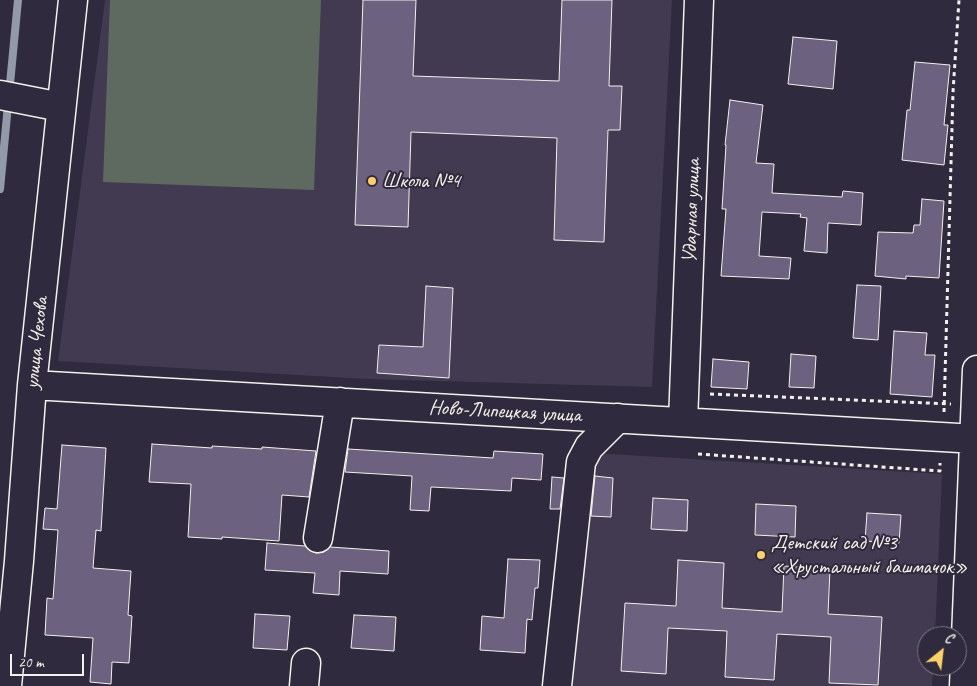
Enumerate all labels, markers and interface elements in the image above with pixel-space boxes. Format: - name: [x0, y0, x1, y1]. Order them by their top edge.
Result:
- street label: Ударная улица: [678, 158, 706, 264]
- place label: Школа №4: [382, 168, 460, 194]
- marker: Школа №4: [366, 175, 378, 187]
- street label: улица Чехова: [20, 296, 54, 390]
- street label: Ново-Липецкая улица: [428, 395, 582, 429]
- place label: Детский сад №3 «Хрустальный башмачок»: [771, 530, 968, 580]
- marker: Детский сад №3 «Хрустальный башмачок»: [755, 549, 767, 561]
- north arrow: [917, 626, 967, 676]
- text: С: [942, 629, 956, 647]
- scale bar: [12, 644, 86, 676]
- text: 20 m: [18, 653, 44, 672]

